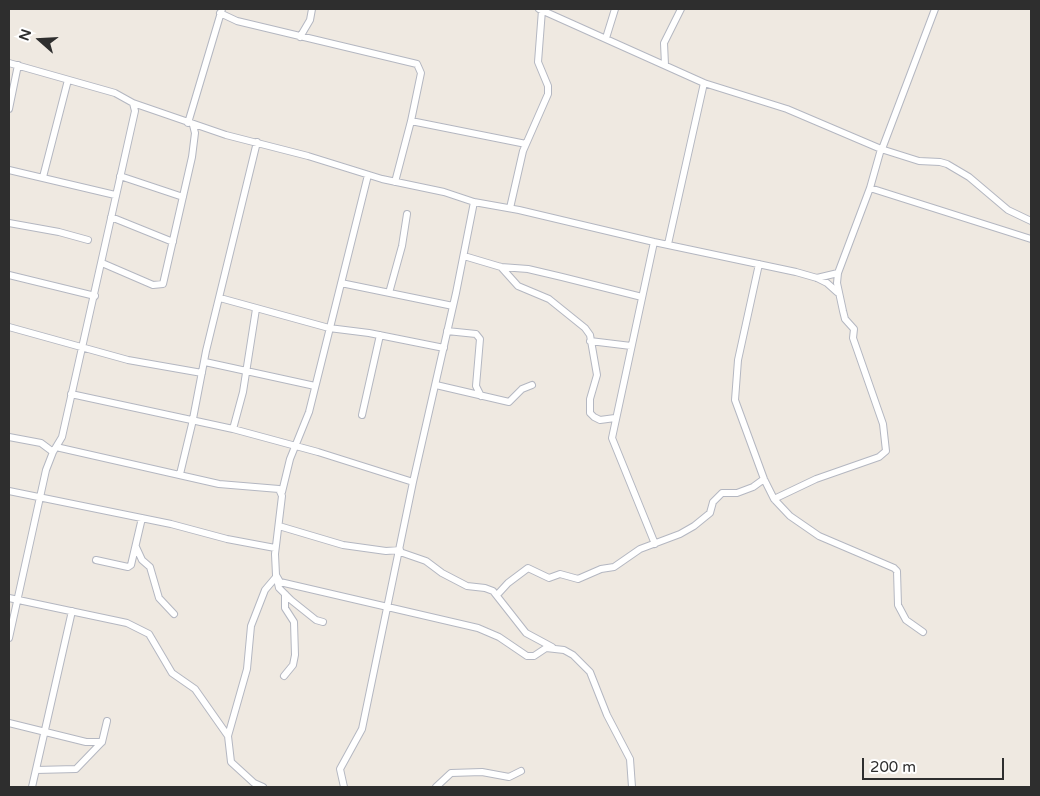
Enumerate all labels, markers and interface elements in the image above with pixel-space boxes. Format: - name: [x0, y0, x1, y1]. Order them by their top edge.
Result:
- north arrow: [15, 15, 65, 65]
- text: N: [15, 27, 35, 43]
- scale bar: [865, 748, 1008, 780]
- text: 200 m: [870, 758, 916, 776]

